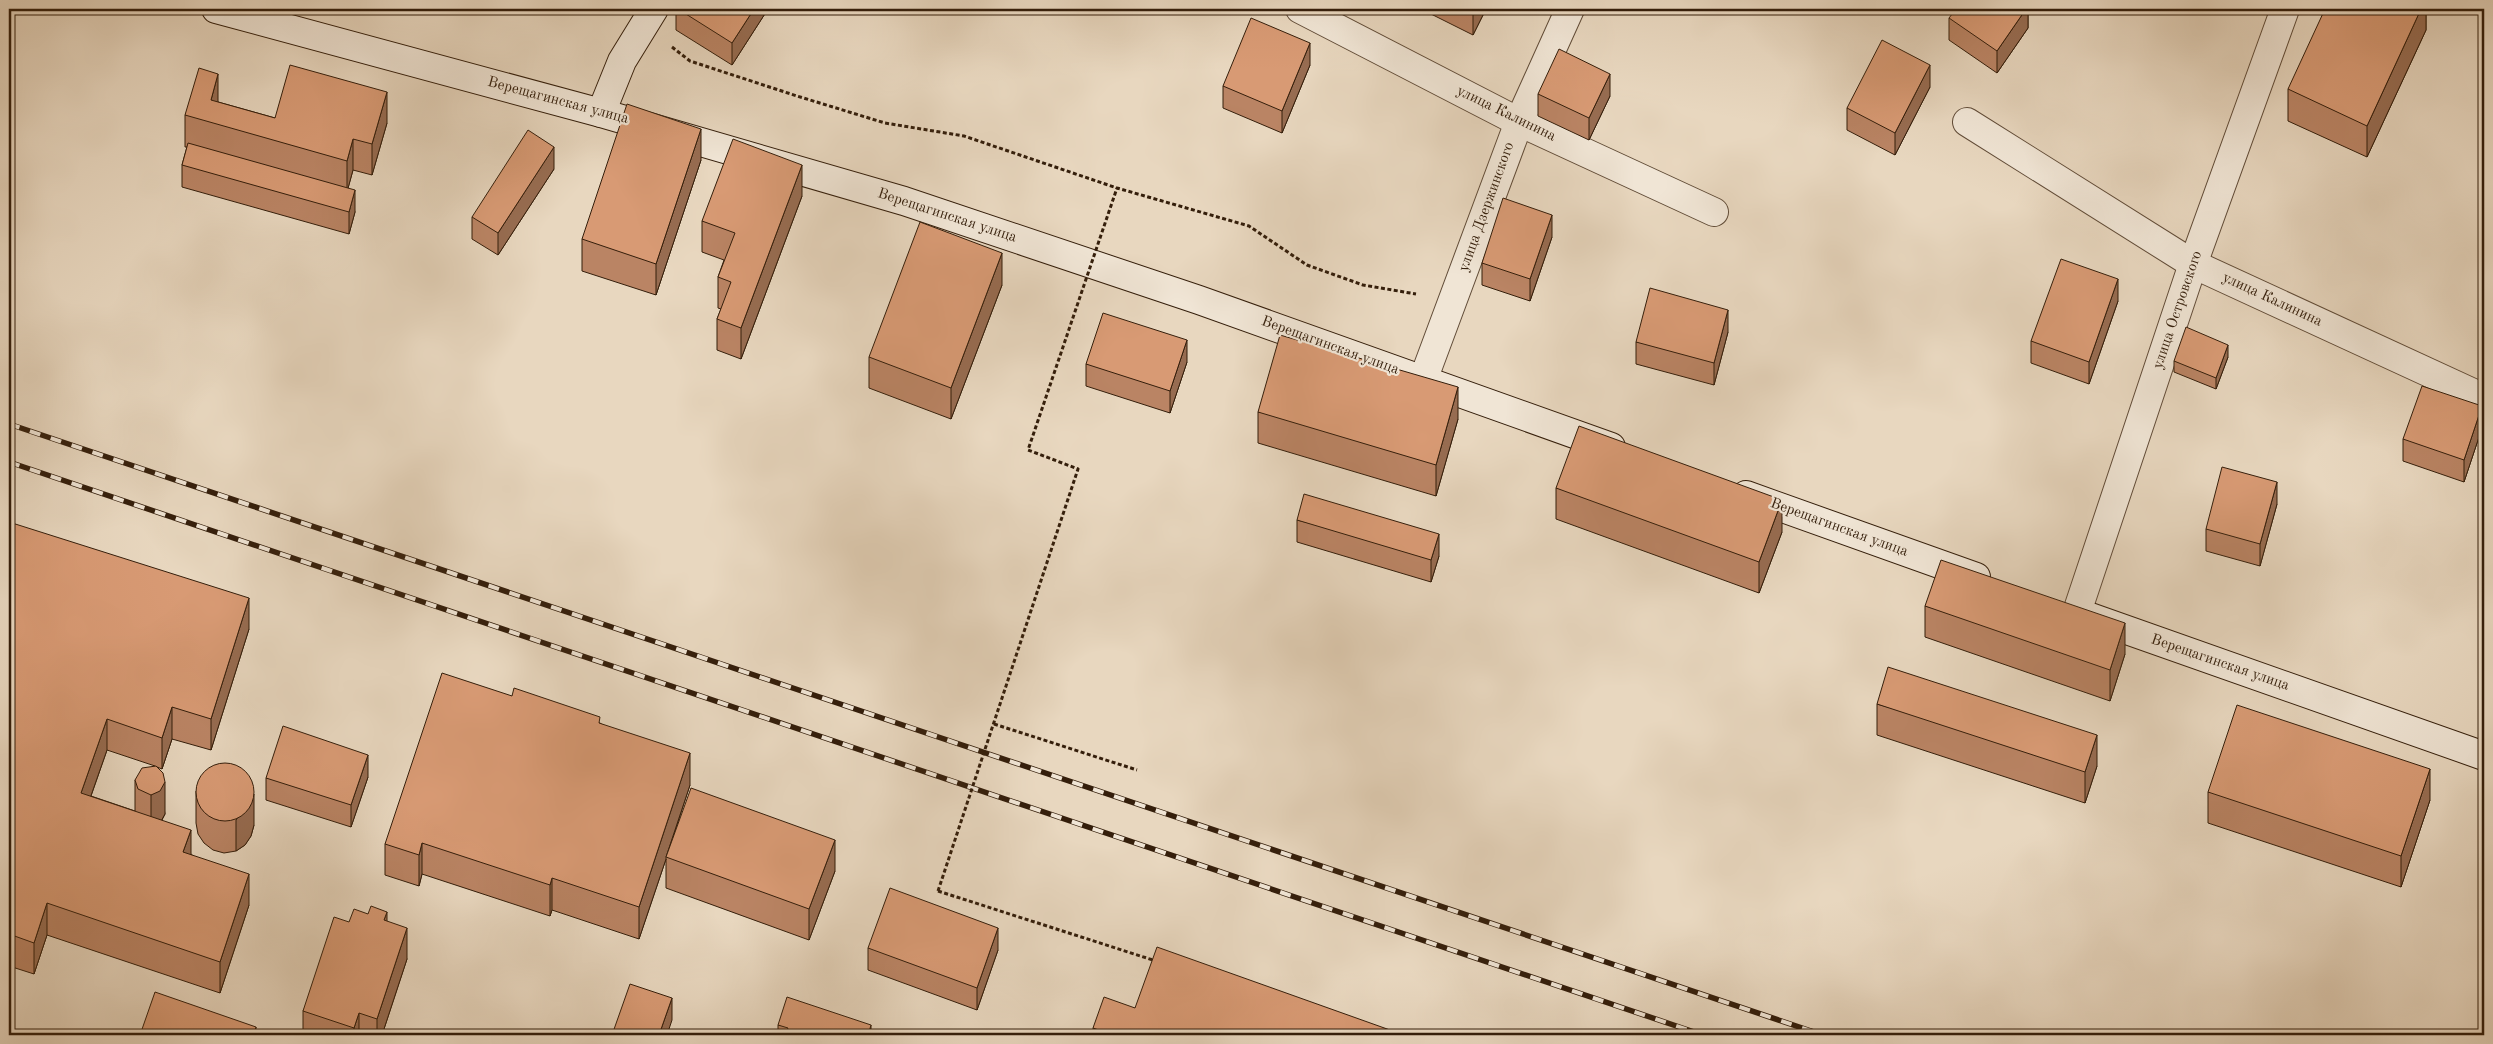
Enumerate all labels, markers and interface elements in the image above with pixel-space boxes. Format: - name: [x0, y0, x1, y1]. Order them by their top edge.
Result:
- street label: Верещагинская улица: [486, 75, 631, 127]
- street label: улица Калинина: [1454, 83, 1559, 145]
- street label: улица Дзержинского: [1457, 140, 1517, 274]
- street label: Верещагинская улица: [876, 186, 1019, 246]
- street label: улица Островского: [2151, 249, 2205, 371]
- street label: улица Калинина: [2220, 270, 2325, 330]
- street label: Верещагинская улица: [1259, 314, 1401, 378]
- street label: Верещагинская улица: [1768, 496, 1910, 560]
- street label: Верещагинская улица: [2149, 632, 2292, 694]

